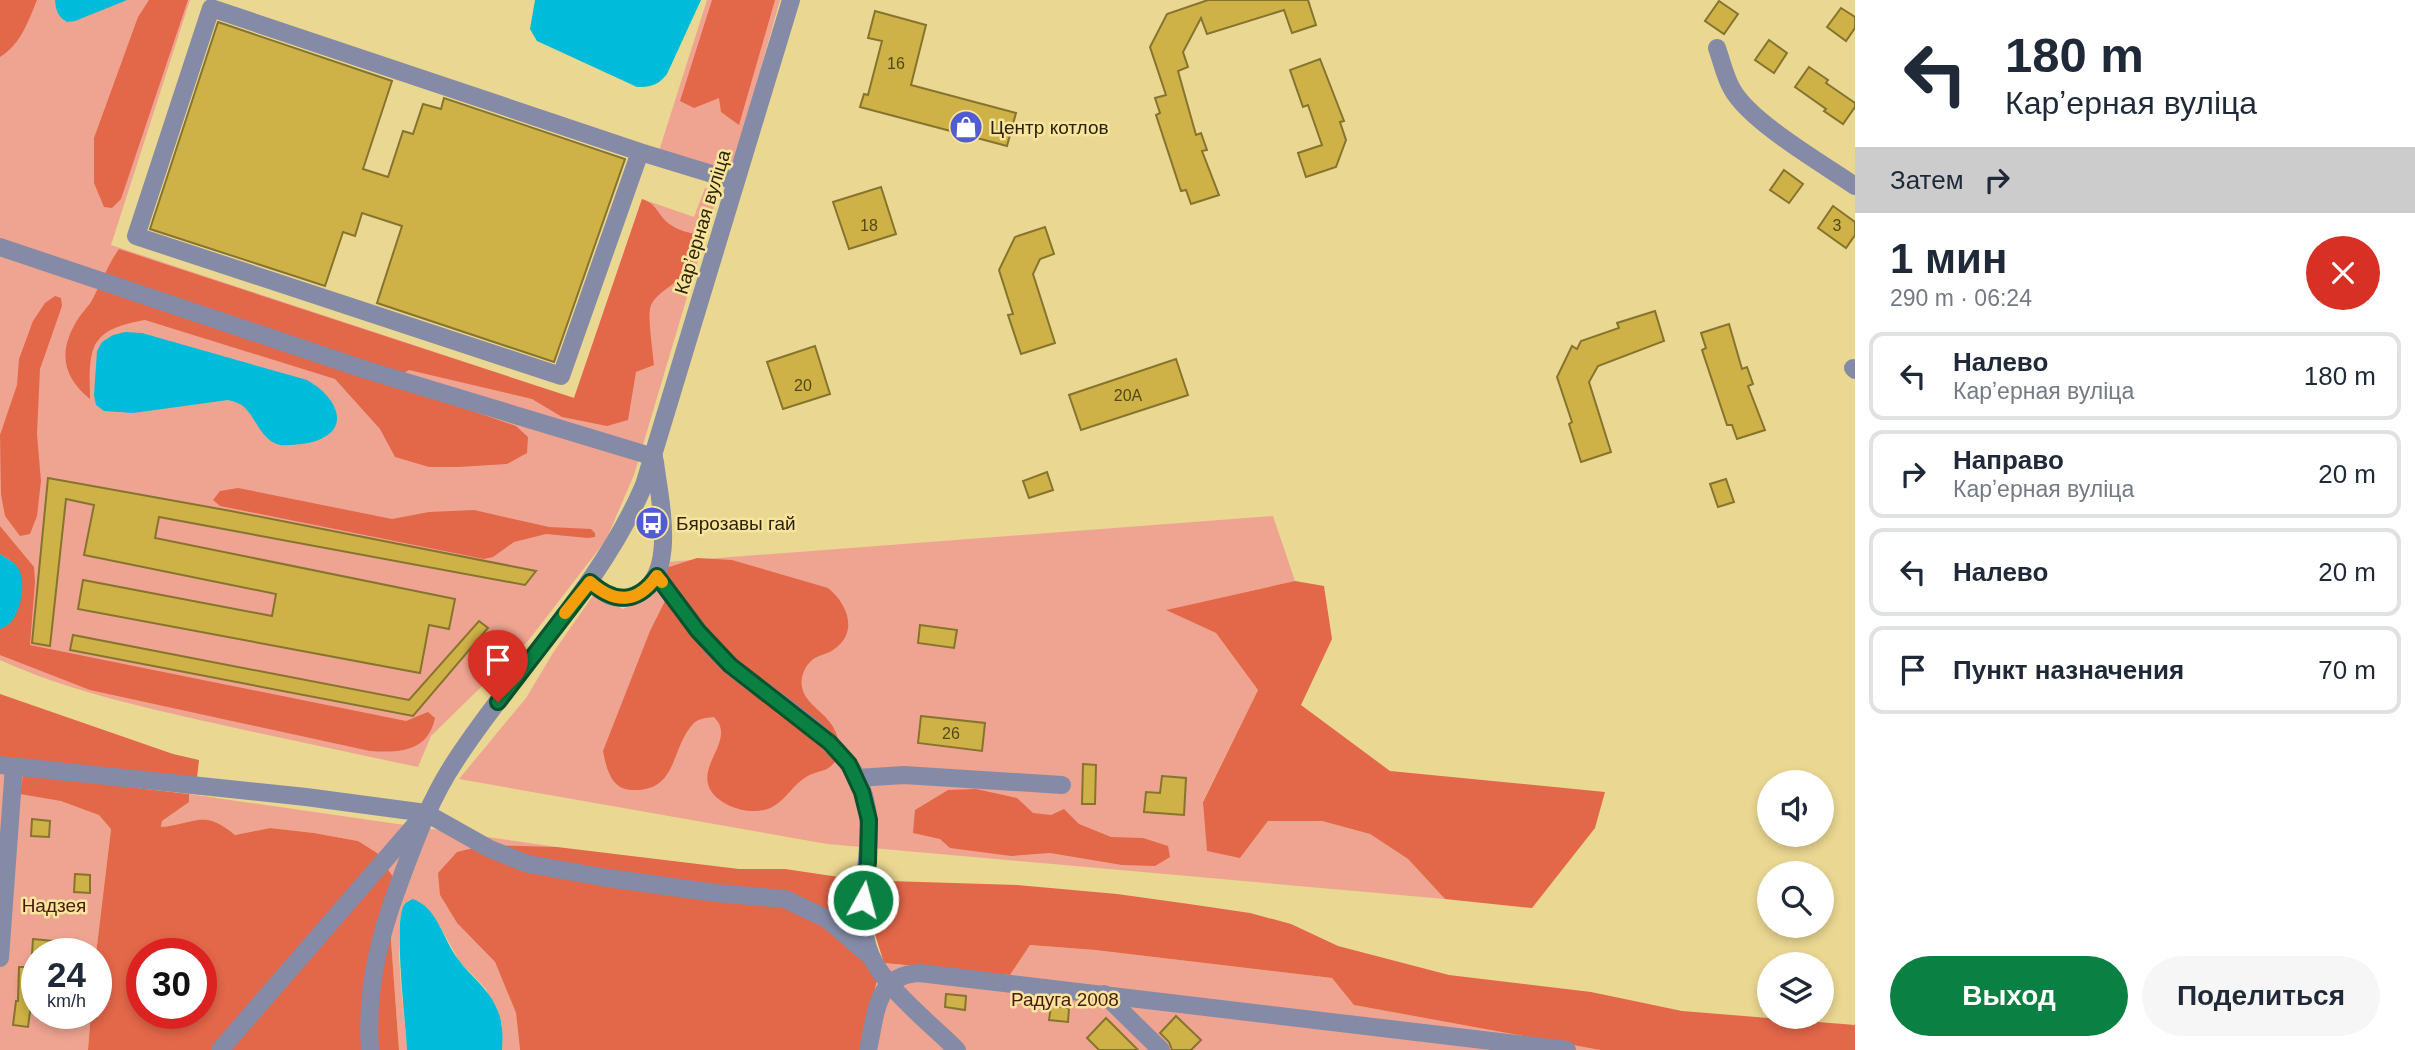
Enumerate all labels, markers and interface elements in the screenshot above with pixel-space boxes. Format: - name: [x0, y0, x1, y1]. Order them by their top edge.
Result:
- icon: left: [1890, 28, 1981, 119]
- text: 180 m: [2005, 28, 2144, 82]
- house number: 16: [887, 55, 905, 72]
- text: Карʼерная вуліца: [2005, 85, 2257, 121]
- shop icon: Центр котлов: [947, 108, 985, 146]
- place label: Центр котлов: [990, 117, 1109, 138]
- street label: Карʼерная вуліца: [671, 147, 735, 297]
- icon: right: [1978, 161, 2016, 199]
- text: Затем: [1890, 165, 1964, 195]
- house number: 18: [860, 217, 878, 234]
- house number: 3: [1833, 217, 1842, 234]
- text: 1 мин: [1890, 235, 2007, 282]
- button: close: [2306, 236, 2380, 310]
- text: 290 m · 06:24: [1890, 285, 2032, 311]
- text: Налево: [1953, 347, 2048, 377]
- icon: left: [1894, 357, 1932, 395]
- text: 180 m: [2304, 361, 2376, 391]
- house number: 20: [794, 377, 812, 394]
- text: Карʼерная вуліца: [1953, 378, 2134, 404]
- house number: 20А: [1114, 387, 1143, 404]
- text: Направо: [1953, 445, 2064, 475]
- icon: right: [1894, 455, 1932, 493]
- text: 20 m: [2318, 459, 2376, 489]
- text: Карʼерная вуліца: [1953, 476, 2134, 502]
- bus stop icon: Бярозавы гай: [633, 504, 671, 542]
- place label: Бярозавы гай: [676, 513, 796, 534]
- icon: left: [1894, 553, 1932, 591]
- text: Налево: [1953, 557, 2048, 587]
- text: 20 m: [2318, 557, 2376, 587]
- pin: [468, 630, 528, 702]
- icon: arrive: [479, 641, 517, 679]
- icon: arrive: [1894, 651, 1932, 689]
- text: Пункт назначения: [1953, 655, 2184, 685]
- text: 70 m: [2318, 655, 2376, 685]
- house number: 26: [942, 725, 960, 742]
- map controls: [1757, 770, 1834, 1029]
- button: sound: [1757, 770, 1834, 847]
- button: search: [1757, 861, 1834, 938]
- position arrow: [826, 863, 900, 937]
- park label: Надзея: [22, 895, 86, 916]
- speed limit sign: 30: [126, 938, 217, 1029]
- button: layers: [1757, 952, 1834, 1029]
- text: 24: [47, 955, 86, 994]
- button: Выход: [1890, 956, 2128, 1036]
- button: Поделиться: [2142, 956, 2380, 1036]
- park label: Радуга 2008: [1011, 989, 1119, 1010]
- text: km/h: [47, 991, 86, 1011]

